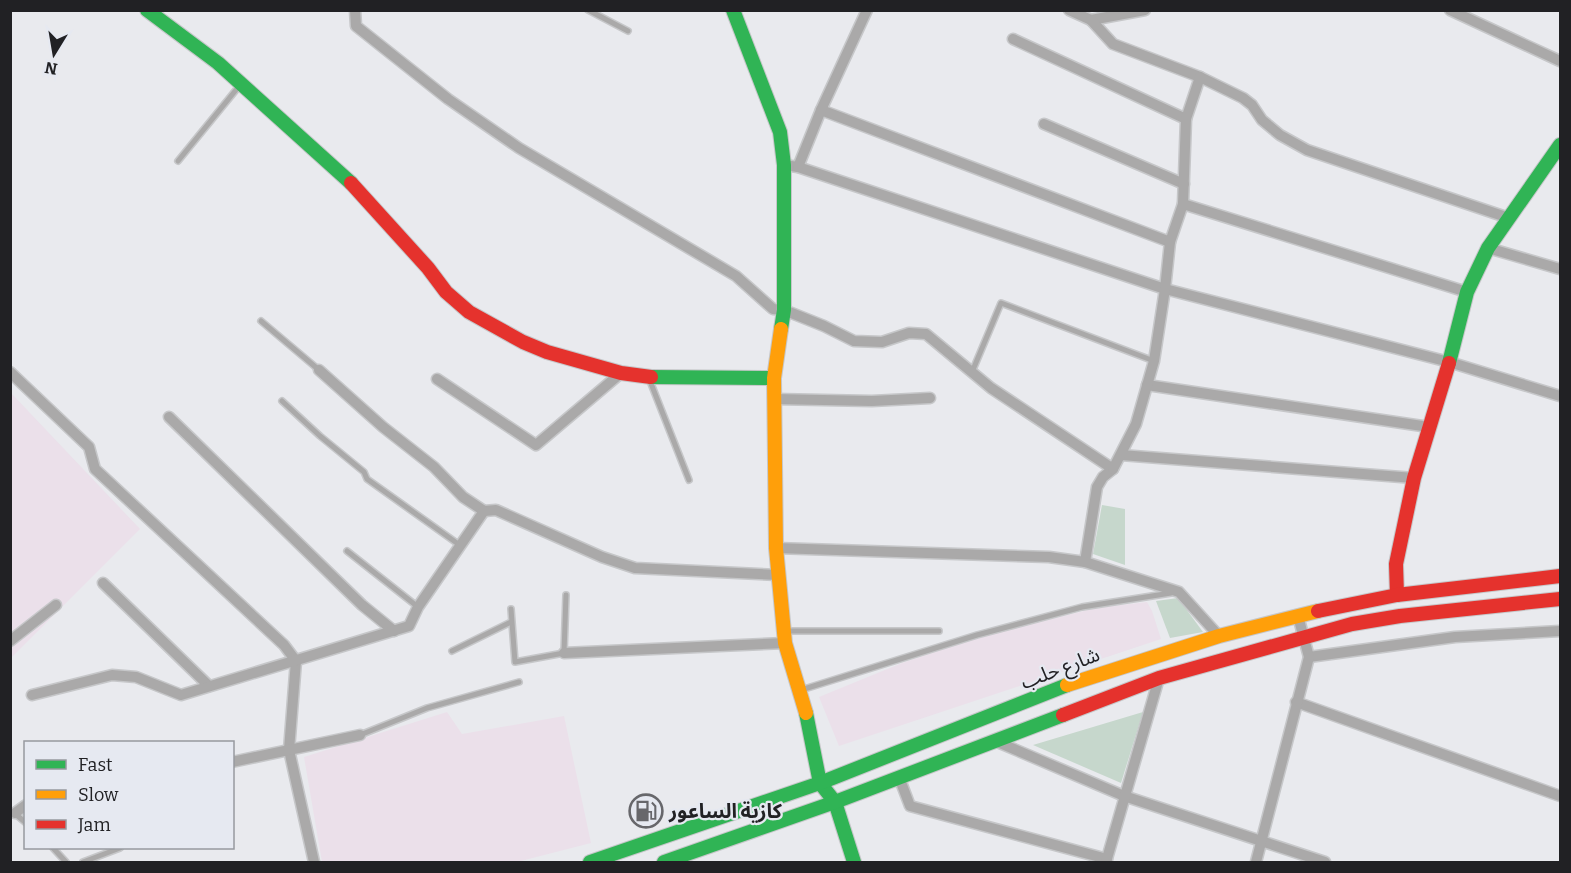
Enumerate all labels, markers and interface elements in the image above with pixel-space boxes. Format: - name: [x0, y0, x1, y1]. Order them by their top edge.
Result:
- north arrow: [24, 24, 84, 84]
- text: N: [43, 58, 59, 79]
- street label: شارع حلب: [1017, 642, 1104, 697]
- legend: [24, 741, 234, 849]
- text: Fast: [78, 754, 113, 776]
- text: Slow: [78, 784, 119, 806]
- fuel station icon: كازية الساعور: [628, 793, 664, 829]
- place label: كازية الساعور: [668, 799, 783, 823]
- text: Jam: [77, 814, 111, 836]

